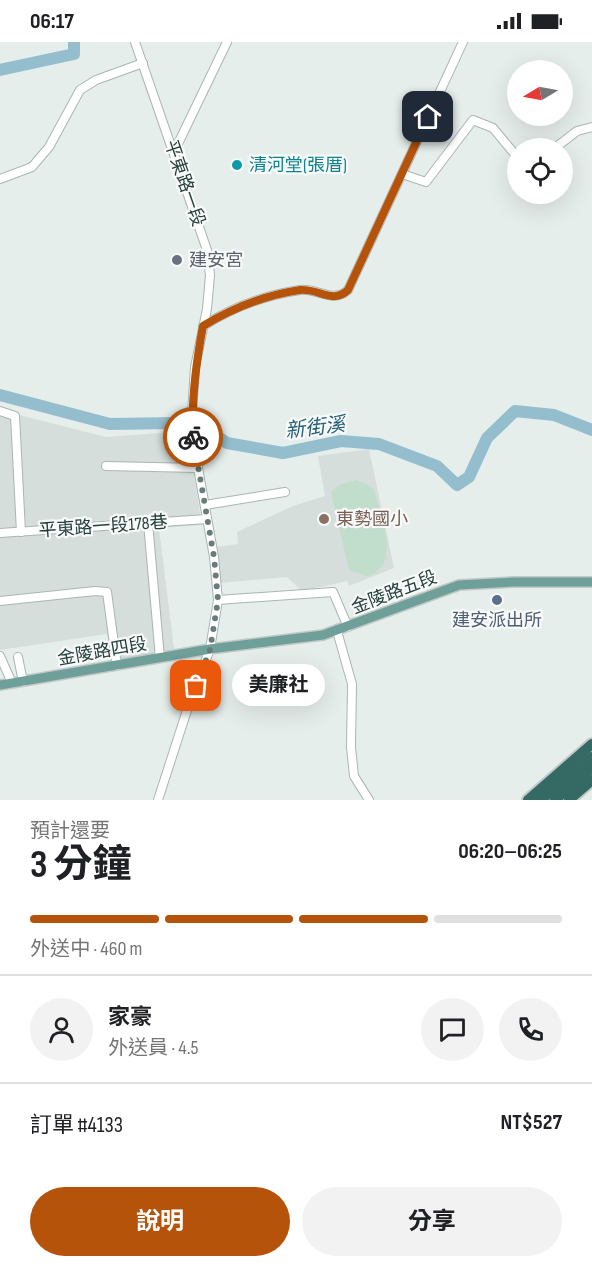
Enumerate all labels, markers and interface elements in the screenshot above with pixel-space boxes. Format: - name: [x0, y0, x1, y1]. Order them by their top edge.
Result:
- text: 06:17: [30, 8, 74, 35]
- north arrow: [507, 60, 573, 126]
- map controls: [507, 60, 573, 204]
- pin: [402, 91, 453, 142]
- icon: home: [411, 100, 444, 133]
- street label: 平東路一段: [160, 137, 209, 229]
- button: locate: [507, 138, 573, 204]
- place label: 清河堂(張厝): [249, 155, 347, 176]
- marker: 清河堂(張厝): [230, 158, 244, 172]
- place label: 建安宮: [189, 250, 243, 271]
- marker: 建安宮: [170, 253, 184, 267]
- courier: [163, 407, 223, 467]
- water label: 新街溪: [284, 412, 349, 444]
- icon: bike: [177, 421, 210, 454]
- place label: 東勢國小: [336, 509, 408, 530]
- street label: 平東路一段178巷: [38, 512, 168, 541]
- marker: 東勢國小: [317, 512, 331, 526]
- street label: 金陵路五段: [348, 567, 440, 618]
- marker: 建安派出所: [490, 593, 504, 607]
- place label: 建安派出所: [452, 610, 542, 631]
- street label: 金陵路四段: [56, 633, 148, 670]
- pin: [170, 660, 221, 711]
- callout: 美廉社: [232, 665, 325, 707]
- icon: bag: [179, 669, 212, 702]
- text: 美廉社: [249, 673, 309, 697]
- text: 預計還要: [30, 819, 110, 843]
- text: 06:20–06:25: [458, 838, 562, 865]
- text: 3 分鐘: [30, 842, 132, 889]
- text: 外送中 · 460 m: [30, 937, 142, 961]
- button: person: [30, 998, 93, 1061]
- button: chat: [421, 998, 484, 1061]
- button: phone: [499, 998, 562, 1061]
- text: 家豪: [108, 1004, 152, 1031]
- text: 外送員 · 4.5: [108, 1036, 198, 1060]
- text: NT$527: [501, 1109, 562, 1136]
- text: 訂單 #4133: [30, 1112, 123, 1139]
- button: 說明: [30, 1187, 290, 1256]
- button: 分享: [302, 1187, 562, 1256]

